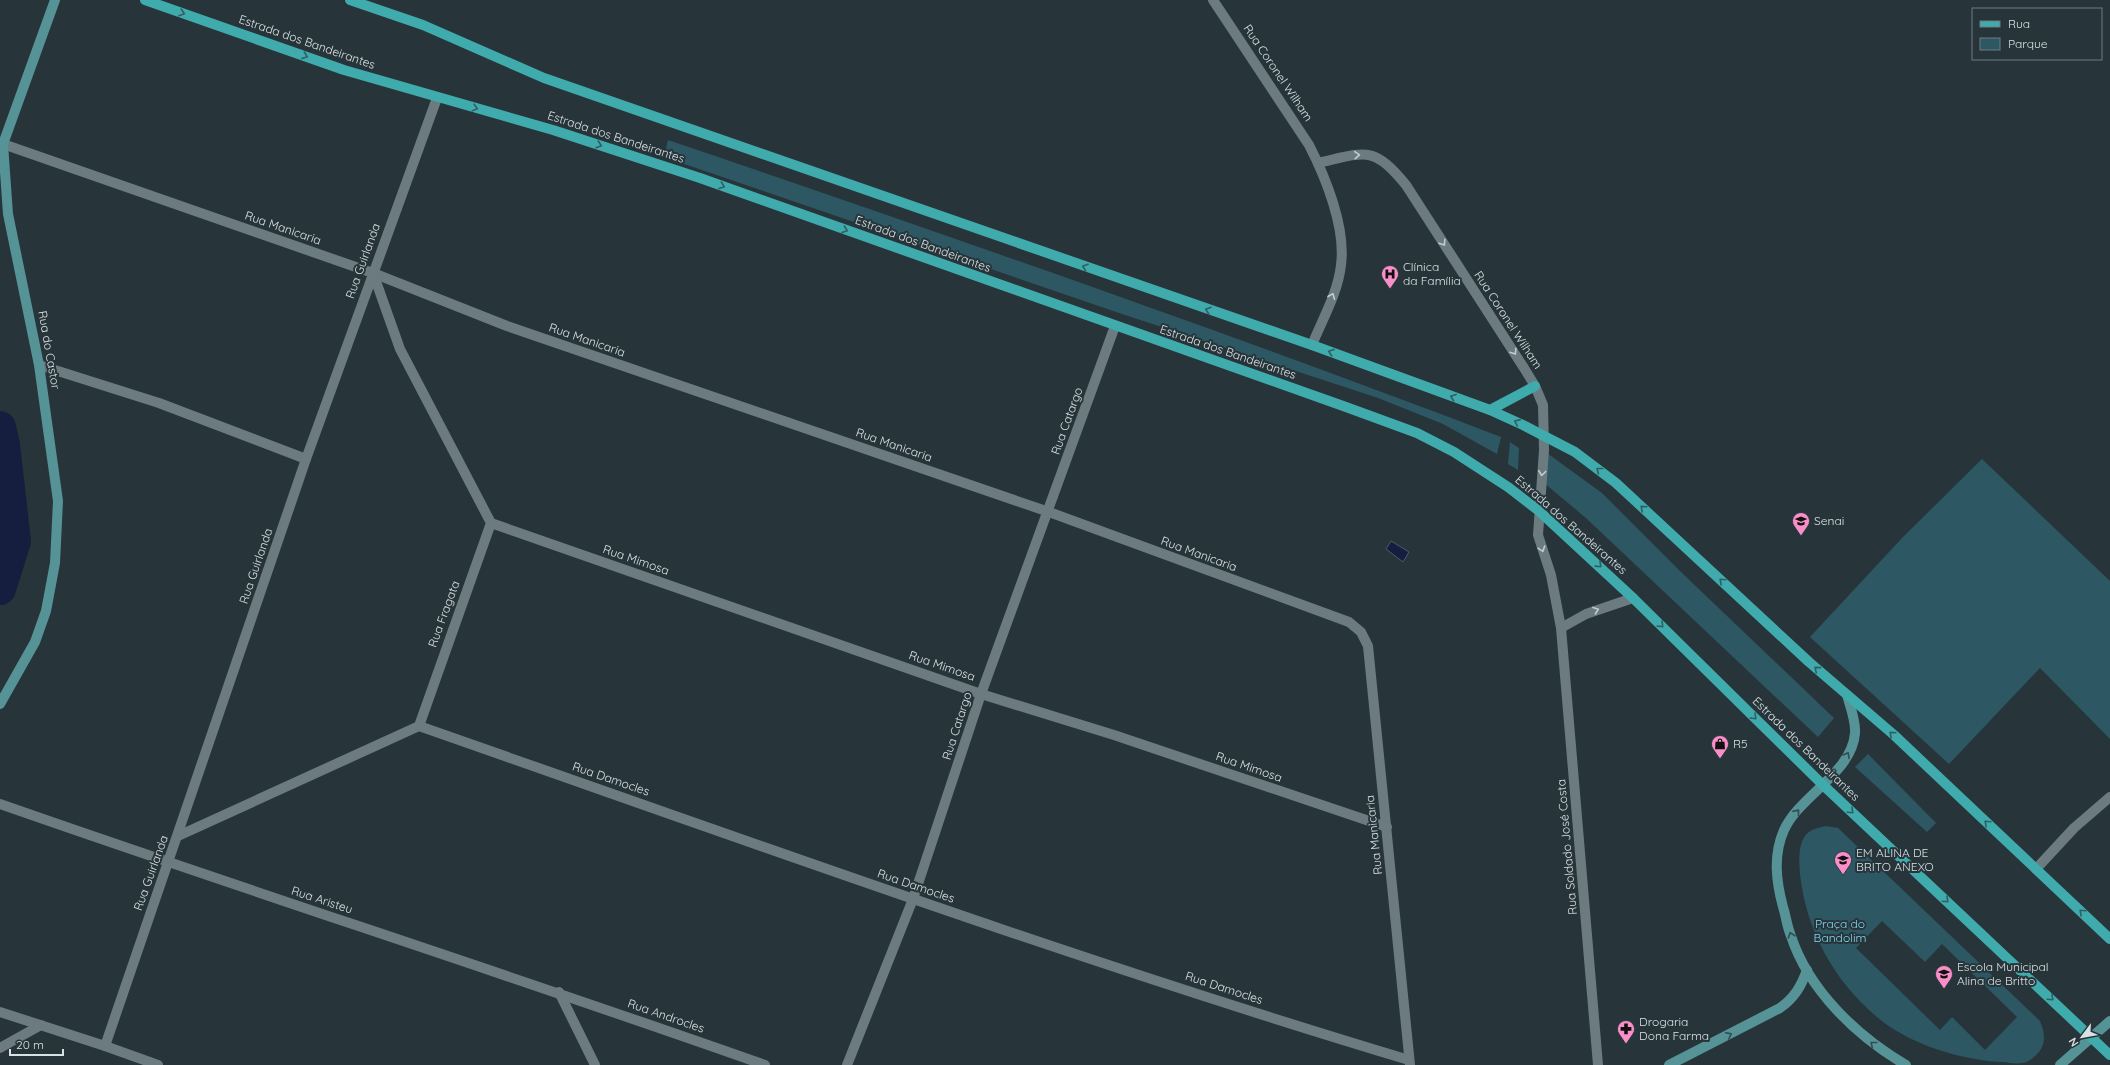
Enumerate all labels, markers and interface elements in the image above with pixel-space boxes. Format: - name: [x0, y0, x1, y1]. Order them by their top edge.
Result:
- one-way arrow: [179, 8, 186, 16]
- legend: [1972, 8, 2102, 60]
- street label: Estrada dos Bandeirantes: [237, 11, 378, 72]
- text: Rua: [2008, 16, 2030, 31]
- street label: Rua Coronel Wilham: [1240, 21, 1316, 124]
- text: Parque: [2008, 36, 2048, 51]
- one-way arrow: [301, 51, 308, 59]
- one-way arrow: [471, 103, 478, 112]
- street label: Estrada dos Bandeirantes: [546, 107, 687, 166]
- one-way arrow: [595, 140, 602, 149]
- one-way arrow: [1354, 151, 1360, 160]
- one-way arrow: [719, 181, 726, 189]
- street label: Rua Manicaria: [243, 207, 323, 248]
- street label: Estrada dos Bandeirantes: [853, 212, 993, 275]
- street label: Rua Guirlanda: [342, 221, 383, 301]
- one-way arrow: [841, 225, 848, 233]
- one-way arrow: [1438, 238, 1445, 245]
- place label: Clínica da Família: [1403, 259, 1461, 288]
- one-way arrow: [1082, 264, 1089, 272]
- hospital icon: Clínica da Família: [1380, 264, 1400, 289]
- street label: Rua Coronel Wilham: [1471, 268, 1546, 372]
- one-way arrow: [1327, 293, 1335, 301]
- one-way arrow: [1205, 306, 1212, 314]
- street label: Rua do Castor: [35, 309, 64, 391]
- street label: Rua Manicaria: [547, 319, 627, 360]
- street label: Estrada dos Bandeirantes: [1158, 321, 1299, 382]
- one-way arrow: [1509, 348, 1516, 355]
- one-way arrow: [1328, 349, 1335, 357]
- street label: Rua Catargo: [1047, 385, 1086, 457]
- one-way arrow: [1450, 393, 1457, 401]
- one-way arrow: [1514, 419, 1522, 427]
- street label: Rua Manicaria: [854, 424, 934, 465]
- one-way arrow: [1596, 468, 1603, 475]
- one-way arrow: [1537, 470, 1546, 476]
- street label: Estrada dos Bandeirantes: [1512, 472, 1631, 578]
- one-way arrow: [1640, 505, 1648, 513]
- school or university icon: Senai: [1791, 511, 1811, 536]
- place label: Senai: [1814, 513, 1844, 528]
- street label: Rua Guirlanda: [236, 526, 276, 606]
- street label: Rua Manicaria: [1159, 533, 1239, 574]
- street label: Rua Mimosa: [601, 541, 671, 578]
- one-way arrow: [1537, 546, 1546, 553]
- one-way arrow: [1594, 561, 1602, 568]
- street label: Rua Fragata: [425, 578, 463, 649]
- one-way arrow: [1719, 578, 1727, 586]
- one-way arrow: [1593, 607, 1600, 615]
- one-way arrow: [1656, 620, 1664, 628]
- street label: Rua Mimosa: [907, 647, 977, 684]
- one-way arrow: [1814, 667, 1822, 674]
- street label: Rua Catargo: [938, 690, 975, 762]
- street label: Estrada dos Bandeirantes: [1750, 693, 1863, 804]
- one-way arrow: [1749, 712, 1757, 720]
- one-way arrow: [1889, 731, 1897, 739]
- shop icon: R5: [1710, 734, 1730, 759]
- place label: R5: [1733, 736, 1748, 751]
- street label: Rua Mimosa: [1214, 748, 1284, 785]
- one-way arrow: [1843, 752, 1850, 759]
- street label: Rua Damocles: [571, 758, 652, 799]
- street label: Rua Soldado José Costa: [1553, 779, 1580, 916]
- street label: Rua Manicaria: [1362, 795, 1385, 876]
- one-way arrow: [1846, 807, 1854, 814]
- one-way arrow: [1792, 809, 1799, 817]
- one-way arrow: [1984, 820, 1992, 828]
- street label: Rua Guirlanda: [130, 833, 171, 913]
- place label: EM ALINA DE BRITO ANEXO: [1856, 845, 1934, 874]
- school or university icon: EM ALINA DE BRITO ANEXO: [1833, 850, 1853, 875]
- street label: Rua Damocles: [876, 865, 957, 906]
- street label: Rua Aristeu: [290, 883, 355, 916]
- one-way arrow: [1941, 895, 1949, 903]
- one-way arrow: [2079, 909, 2087, 917]
- park label: Praça do Bandolim: [1814, 916, 1866, 945]
- one-way arrow: [1787, 932, 1796, 939]
- place label: Escola Municipal Alina de Britto: [1957, 959, 2049, 988]
- school or university icon: Escola Municipal Alina de Britto: [1934, 964, 1954, 989]
- street label: Rua Damocles: [1183, 968, 1265, 1007]
- one-way arrow: [2046, 994, 2054, 1001]
- street label: Rua Androcles: [626, 995, 707, 1036]
- place label: Drogaria Dona Farma: [1639, 1014, 1709, 1043]
- north arrow: [2062, 1017, 2102, 1057]
- pharmacy icon: Drogaria Dona Farma: [1616, 1019, 1636, 1044]
- scale bar: [10, 1031, 63, 1057]
- one-way arrow: [1724, 1032, 1732, 1040]
- text: N: [2065, 1035, 2082, 1049]
- text: 20 m: [16, 1037, 44, 1052]
- one-way arrow: [1870, 1042, 1877, 1049]

